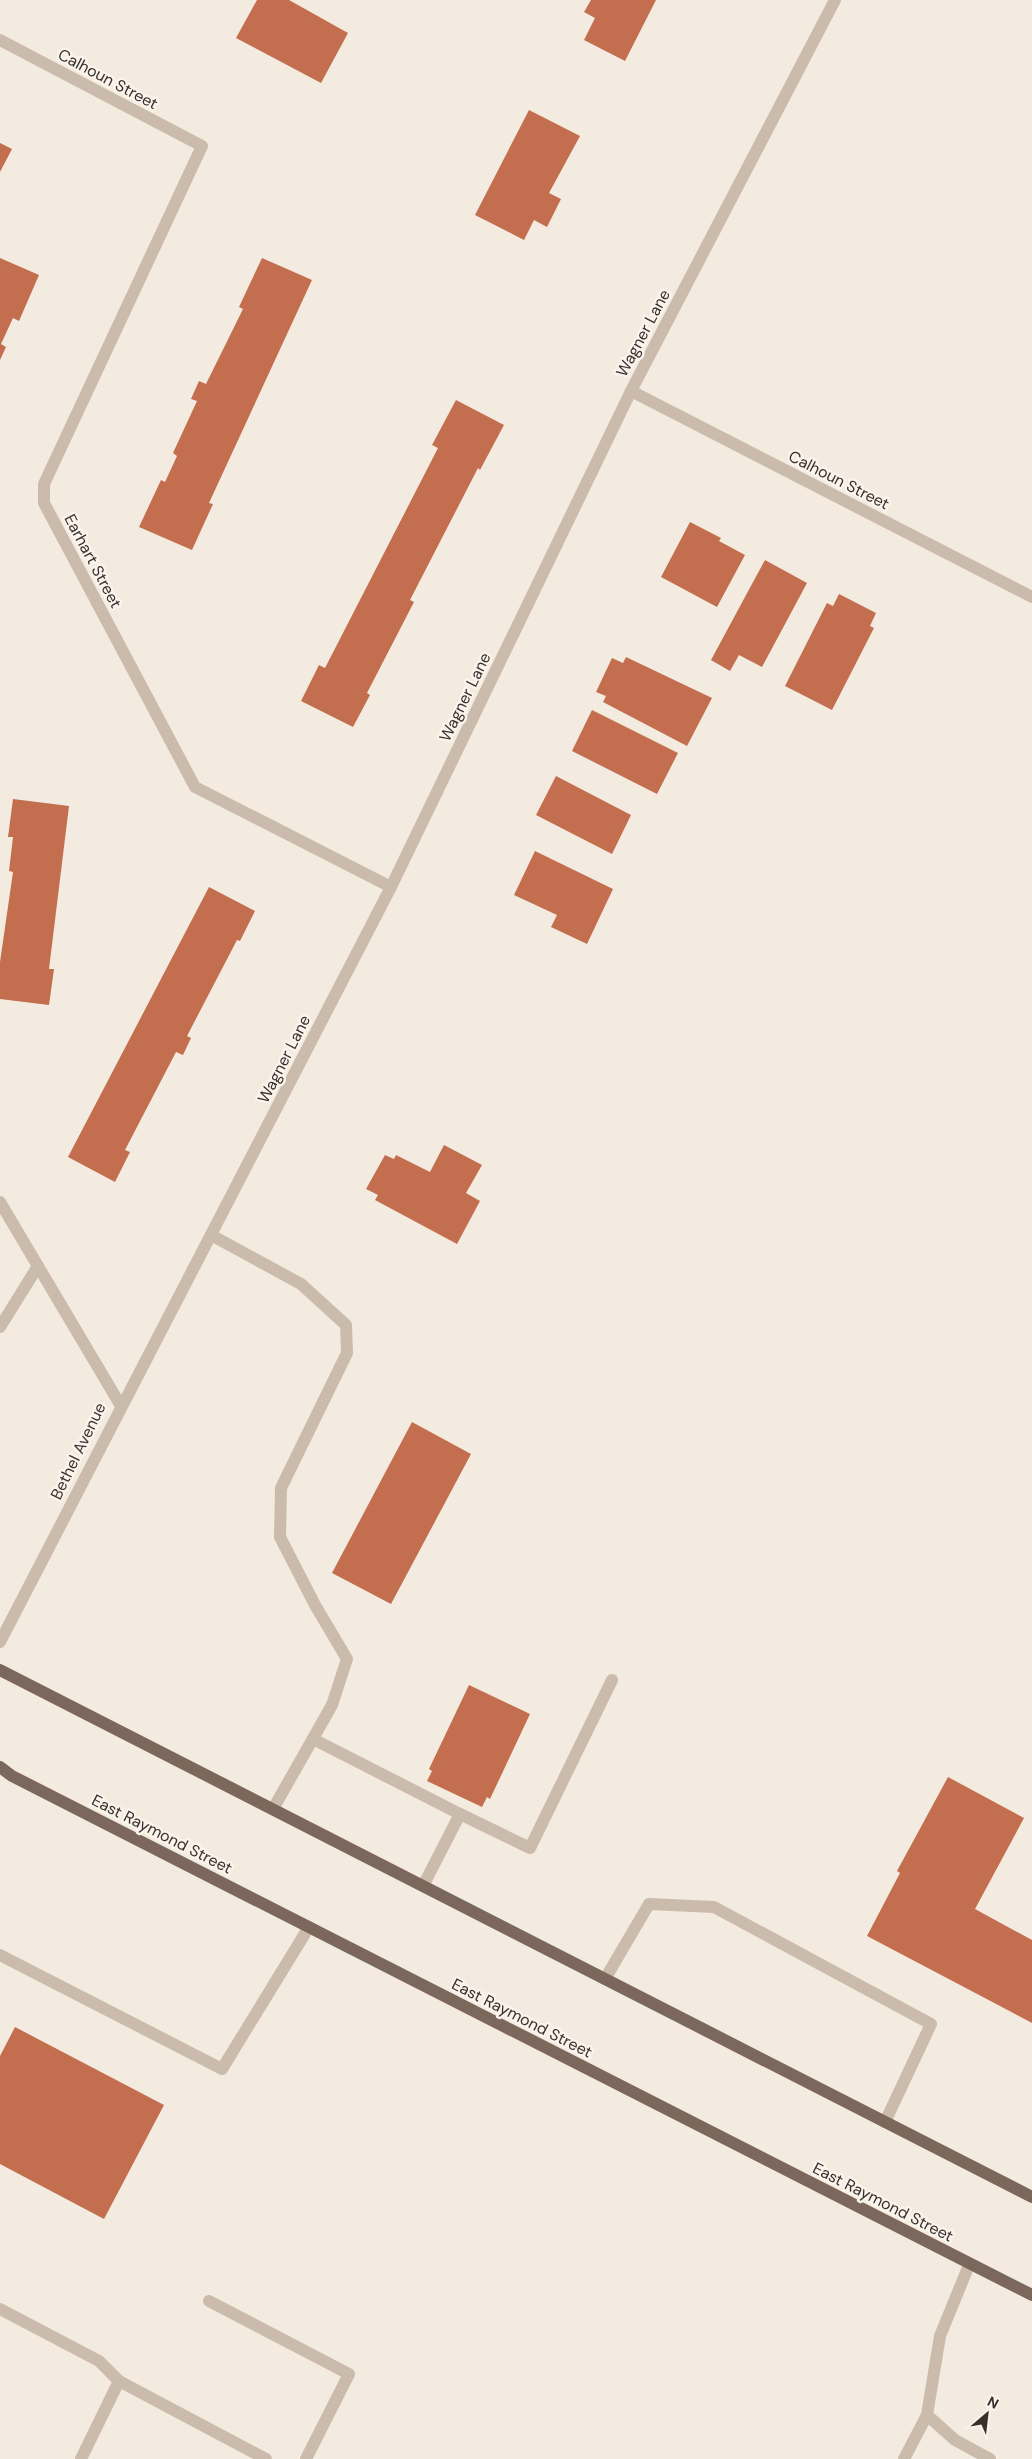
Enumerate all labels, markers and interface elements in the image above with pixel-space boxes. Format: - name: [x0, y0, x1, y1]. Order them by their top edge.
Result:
- street label: Calhoun Street: [54, 44, 162, 114]
- street label: Wagner Lane: [611, 286, 675, 380]
- street label: Calhoun Street: [785, 446, 893, 514]
- street label: Earhart Street: [59, 510, 127, 612]
- street label: Wagner Lane: [434, 649, 496, 745]
- street label: Wagner Lane: [253, 1011, 315, 1107]
- street label: Bethel Avenue: [46, 1399, 110, 1503]
- street label: East Raymond Street: [88, 1789, 236, 1879]
- street label: East Raymond Street: [448, 1973, 596, 2063]
- street label: East Raymond Street: [809, 2157, 957, 2247]
- north arrow: [962, 2389, 1012, 2439]
- text: N: [984, 2392, 1002, 2413]

